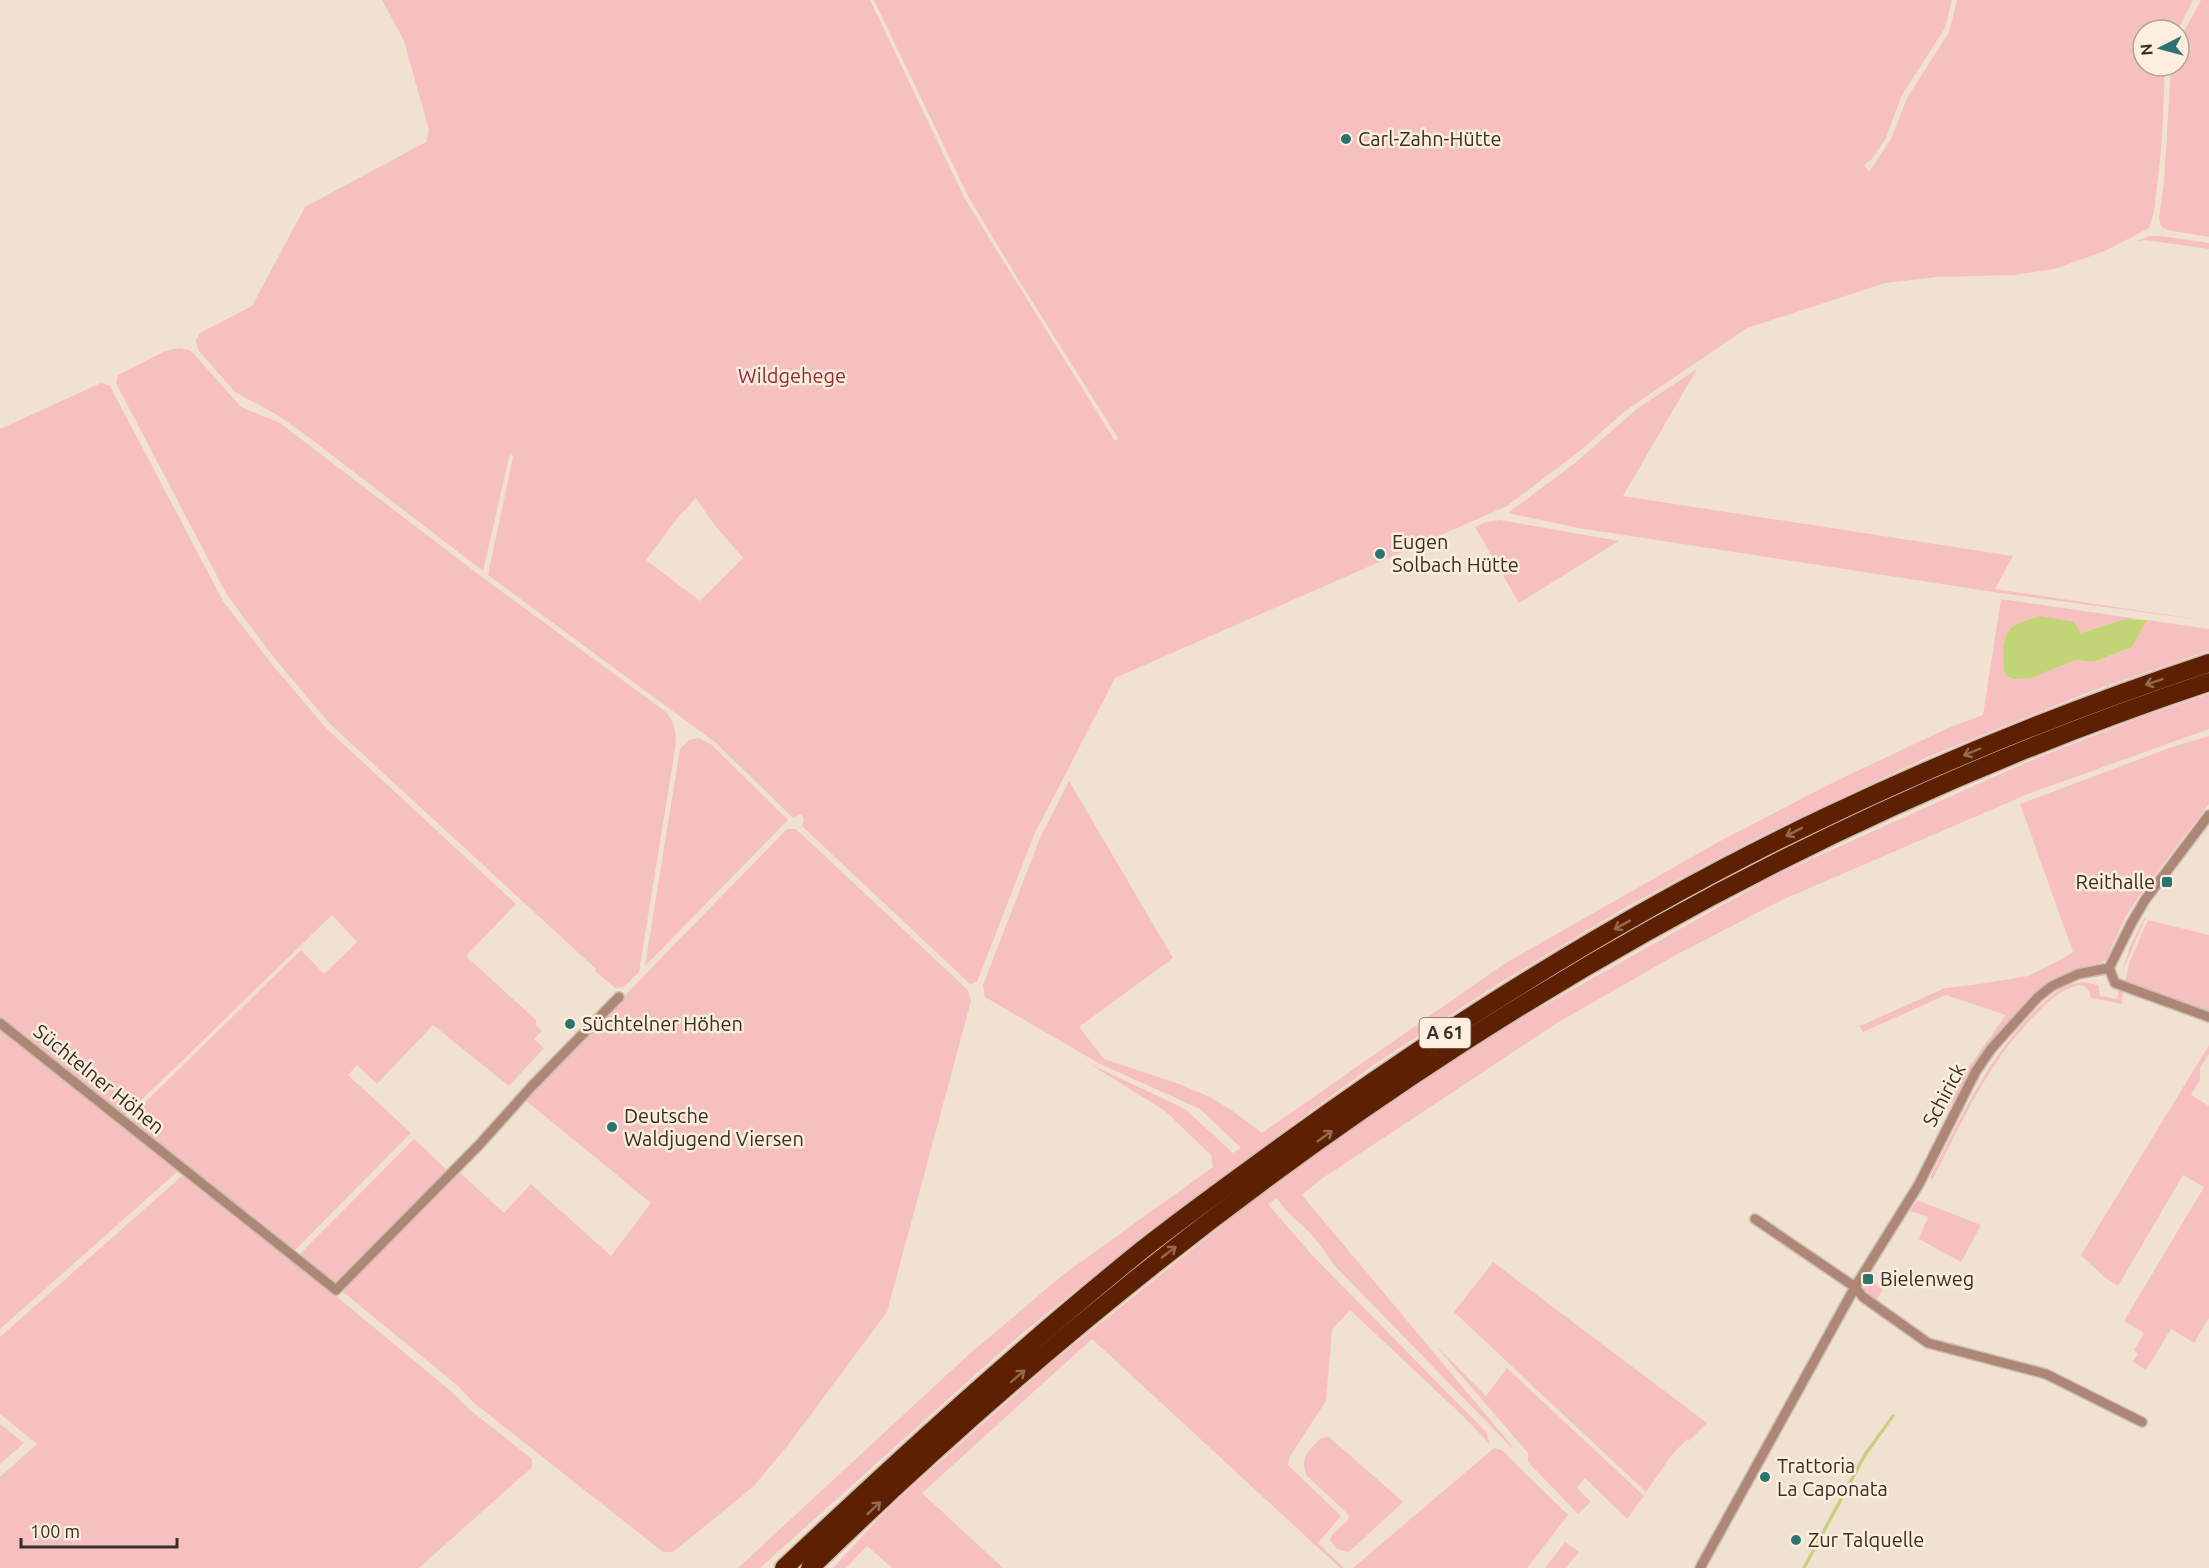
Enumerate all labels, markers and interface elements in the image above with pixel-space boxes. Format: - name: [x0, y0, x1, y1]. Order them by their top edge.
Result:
- north arrow: [2131, 18, 2191, 78]
- text: N: [2137, 43, 2156, 56]
- place label: Carl-Zahn-Hütte: [1358, 127, 1501, 150]
- marker: Carl-Zahn-Hütte: [1339, 132, 1353, 146]
- park label: Wildgehege: [738, 364, 846, 387]
- place label: Eugen Solbach Hütte: [1392, 530, 1519, 576]
- marker: Eugen Solbach Hütte: [1373, 547, 1387, 561]
- one-way arrow: [2145, 677, 2163, 688]
- one-way arrow: [1963, 747, 1981, 758]
- one-way arrow: [1786, 827, 1804, 839]
- place label: Reithalle: [2076, 870, 2155, 893]
- marker: Reithalle: [2160, 875, 2174, 889]
- one-way arrow: [1614, 920, 1632, 931]
- place label: Süchtelner Höhen: [582, 1012, 743, 1035]
- marker: Süchtelner Höhen: [563, 1017, 577, 1031]
- road number: A 61: [1420, 1018, 1470, 1048]
- street label: Süchtelner Höhen: [30, 1019, 169, 1138]
- street label: Schirick: [1917, 1059, 1970, 1130]
- place label: Deutsche Waldjugend Viersen: [624, 1104, 804, 1150]
- marker: Deutsche Waldjugend Viersen: [605, 1120, 619, 1134]
- one-way arrow: [1317, 1130, 1333, 1142]
- one-way arrow: [1160, 1246, 1176, 1259]
- place label: Bielenweg: [1880, 1267, 1974, 1290]
- marker: Bielenweg: [1861, 1272, 1875, 1286]
- one-way arrow: [1010, 1370, 1026, 1383]
- place label: Trattoria La Caponata: [1777, 1454, 1888, 1500]
- marker: Trattoria La Caponata: [1758, 1470, 1772, 1484]
- one-way arrow: [866, 1501, 881, 1515]
- scale bar: [21, 1511, 177, 1549]
- text: 100 m: [30, 1521, 80, 1541]
- place label: Zur Talquelle: [1808, 1528, 1924, 1551]
- marker: Zur Talquelle: [1789, 1533, 1803, 1547]

